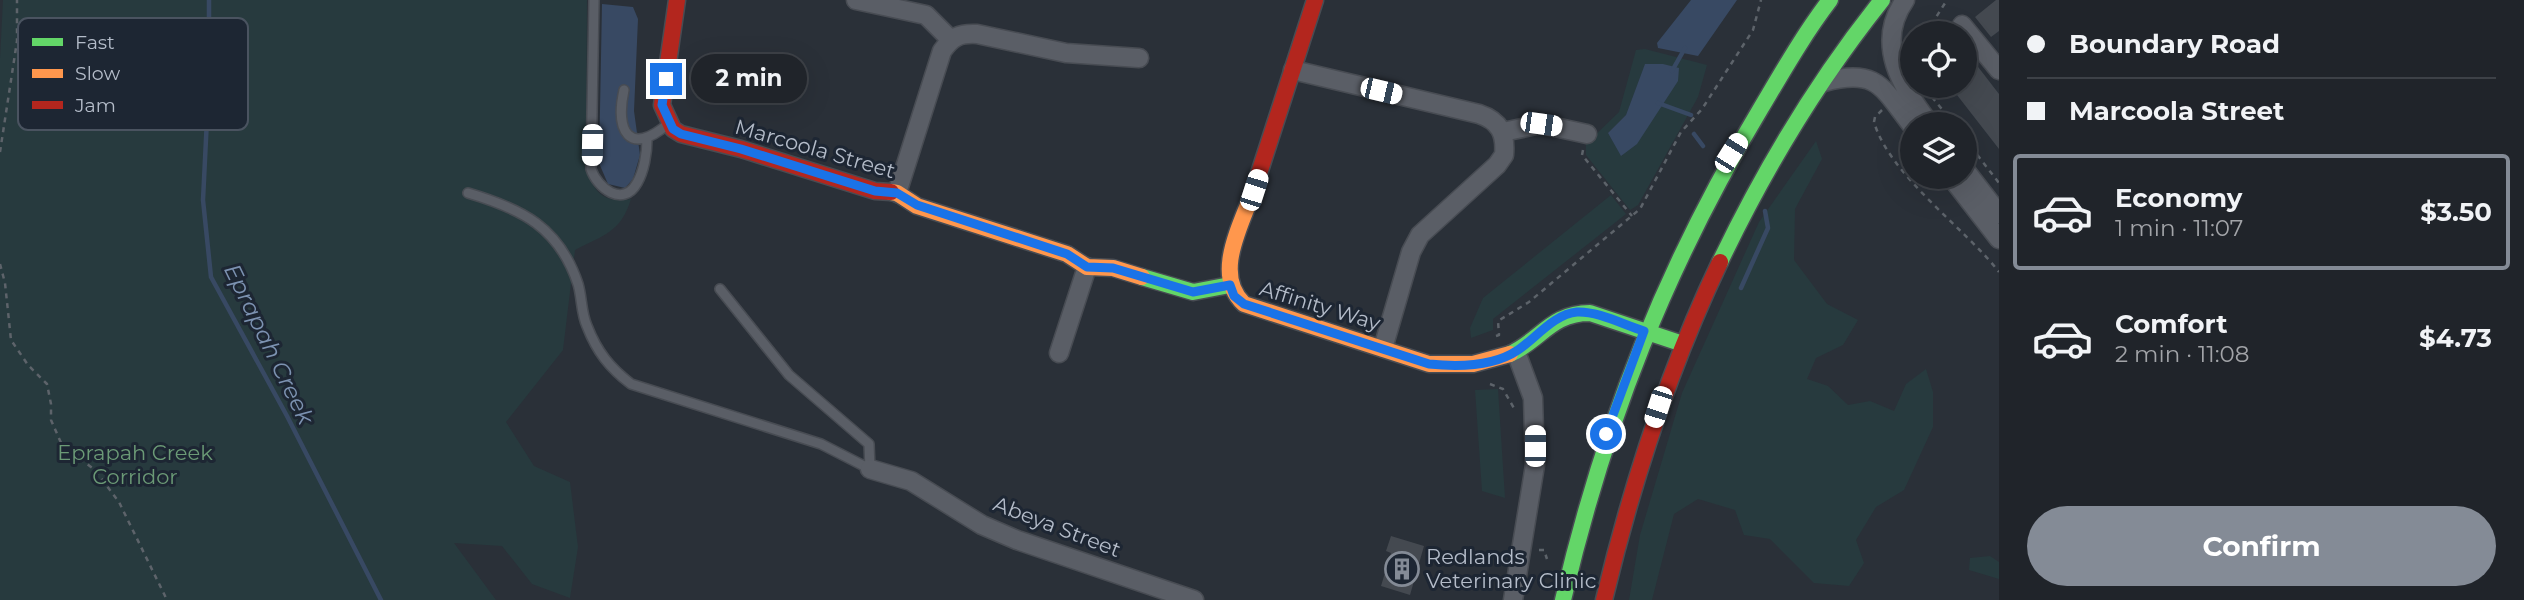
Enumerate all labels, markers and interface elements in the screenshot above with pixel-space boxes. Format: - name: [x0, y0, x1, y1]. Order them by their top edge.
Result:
- legend: [18, 18, 248, 130]
- map controls: [1900, 21, 1977, 189]
- button: locate: [1900, 21, 1977, 98]
- text: Boundary Road: [2069, 28, 2280, 60]
- text: Fast: [75, 31, 115, 54]
- callout: 2 min: [690, 55, 806, 104]
- text: Slow: [75, 62, 120, 85]
- route end: [650, 63, 682, 95]
- text: 2 min: [715, 64, 783, 92]
- car: [1359, 76, 1404, 106]
- text: Jam: [74, 94, 116, 117]
- text: Marcoola Street: [2069, 95, 2284, 127]
- car: [1519, 111, 1564, 137]
- button: layers: [1900, 112, 1977, 189]
- street label: Marcoola Street: [732, 114, 898, 183]
- car: [582, 124, 603, 166]
- car: [1711, 130, 1752, 176]
- car: [1238, 167, 1271, 213]
- icon: car: [2031, 181, 2094, 244]
- text: Economy: [2115, 182, 2242, 214]
- text: $3.50: [2420, 196, 2492, 228]
- text: 1 min · 11:07: [2115, 214, 2243, 242]
- water label: Eprapah Creek: [218, 259, 321, 430]
- street label: Affinity Way: [1257, 275, 1384, 336]
- icon: car: [2031, 307, 2094, 370]
- text: Comfort: [2115, 308, 2227, 340]
- text: $4.73: [2419, 322, 2492, 354]
- text: 2 min · 11:08: [2115, 340, 2249, 368]
- car: [1642, 384, 1675, 430]
- route start: [1590, 418, 1622, 450]
- car: [1525, 425, 1546, 467]
- park label: Eprapah Creek Corridor: [57, 440, 213, 489]
- street label: Abeya Street: [990, 491, 1124, 562]
- button: Confirm: [2027, 506, 2496, 586]
- place label: Redlands Veterinary Clinic: [1426, 544, 1597, 593]
- building icon: Redlands Veterinary Clinic: [1383, 550, 1421, 588]

